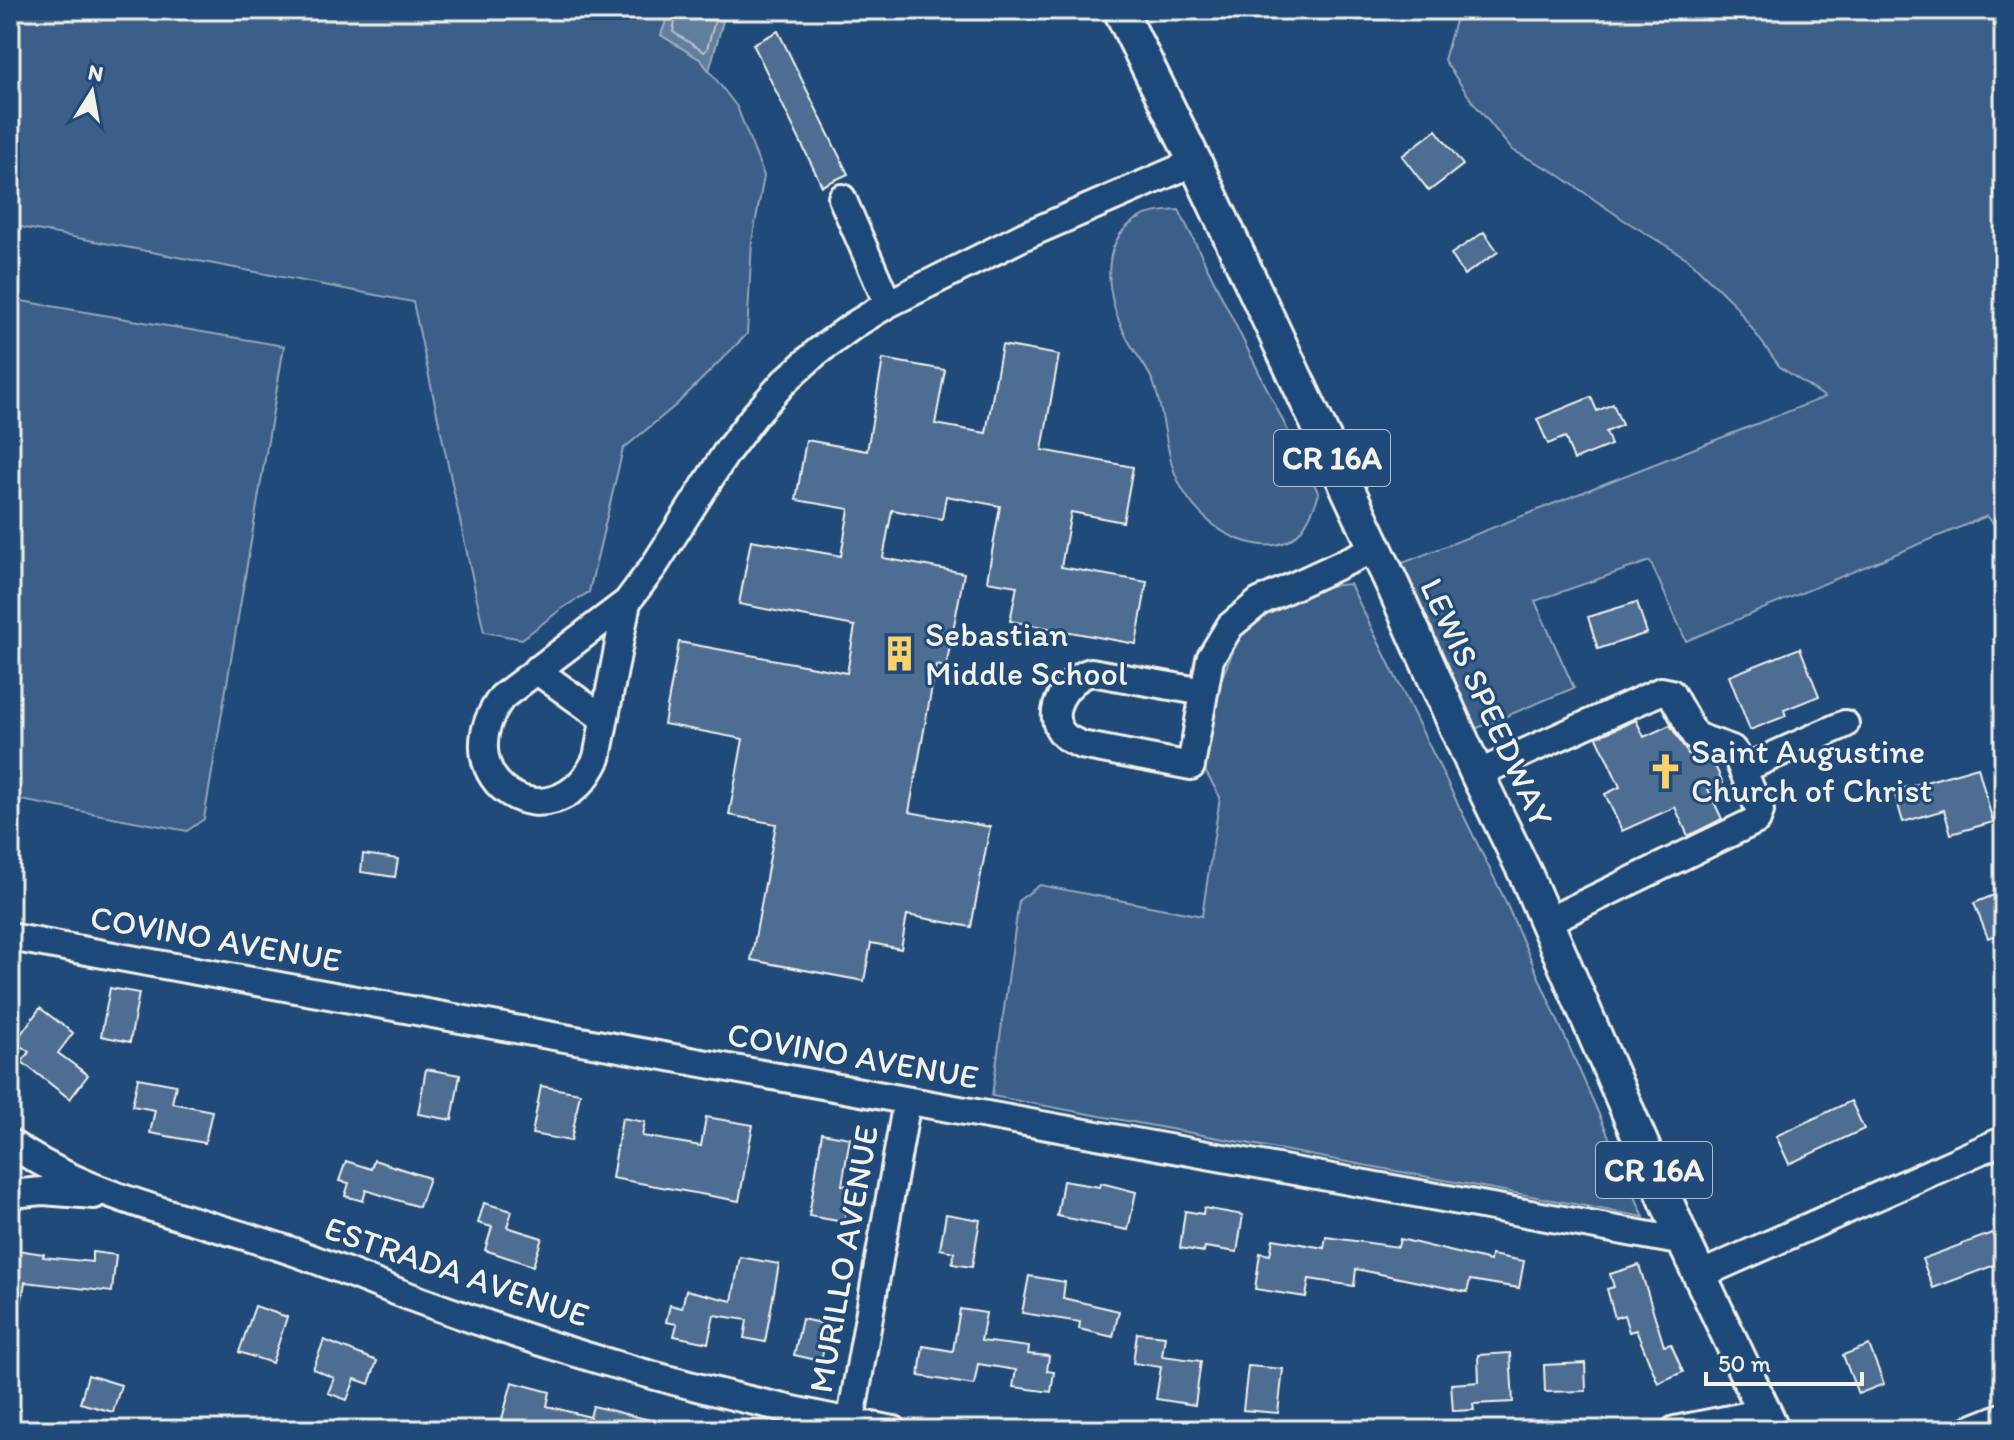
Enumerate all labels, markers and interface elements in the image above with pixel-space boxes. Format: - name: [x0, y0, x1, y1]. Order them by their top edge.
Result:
- north arrow: [52, 52, 132, 132]
- text: N: [86, 58, 106, 88]
- road number: CR 16A: [1274, 430, 1390, 486]
- street label: LEWIS SPEEDWAY: [1411, 571, 1562, 834]
- place label: Sebastian Middle School: [925, 614, 1128, 694]
- building icon: Sebastian Middle School: [880, 635, 918, 673]
- place label: Saint Augustine Church of Christ: [1691, 731, 1932, 811]
- church icon: Saint Augustine Church of Christ: [1646, 752, 1684, 790]
- street label: COVINO AVENUE: [87, 896, 345, 981]
- street label: COVINO AVENUE: [724, 1013, 982, 1098]
- street label: MURILLO AVENUE: [800, 1122, 887, 1396]
- road number: CR 16A: [1596, 1142, 1712, 1198]
- street label: ESTRADA AVENUE: [319, 1207, 594, 1336]
- scale bar: [1706, 1336, 1862, 1386]
- text: 50 m: [1718, 1349, 1771, 1378]

